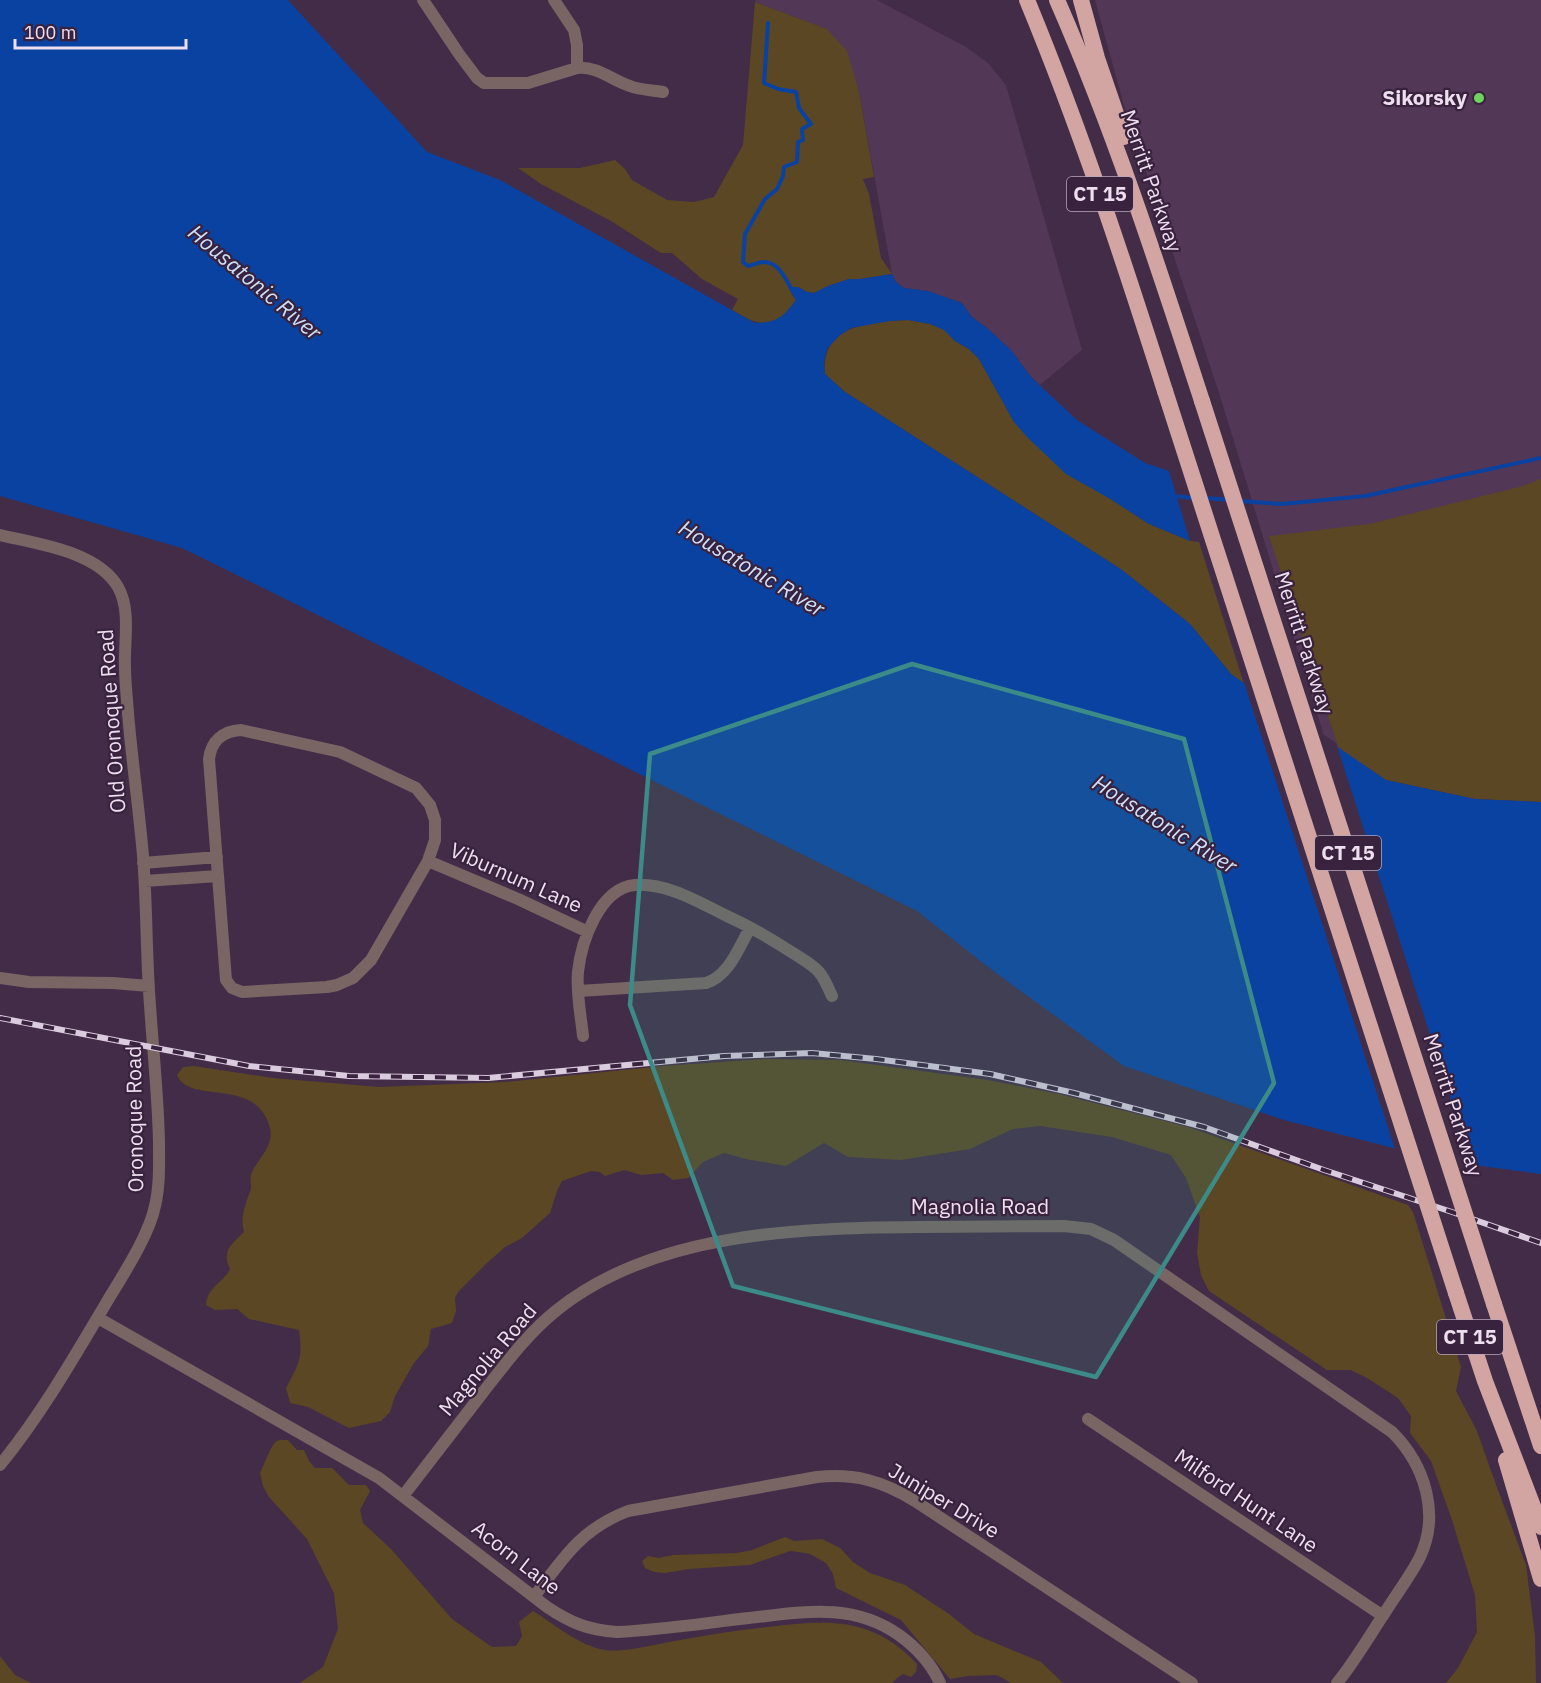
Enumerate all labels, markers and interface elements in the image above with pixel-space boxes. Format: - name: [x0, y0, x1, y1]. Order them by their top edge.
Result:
- scale bar: [15, 12, 186, 50]
- text: 100 m: [24, 21, 76, 44]
- place label: Sikorsky: [1382, 83, 1468, 111]
- marker: Sikorsky: [1472, 91, 1486, 105]
- street label: Merritt Parkway: [1114, 106, 1190, 256]
- road number: CT 15: [1067, 177, 1133, 211]
- water label: Housatonic River: [183, 217, 329, 346]
- water label: Housatonic River: [674, 513, 831, 623]
- street label: Merritt Parkway: [1269, 568, 1341, 718]
- street label: Old Oronoque Road: [91, 628, 131, 814]
- water label: Housatonic River: [1088, 768, 1244, 880]
- street label: Viburnum Lane: [446, 835, 587, 919]
- road number: CT 15: [1315, 836, 1381, 870]
- street label: Merritt Parkway: [1418, 1030, 1490, 1180]
- street label: Oronoque Road: [119, 1045, 149, 1193]
- street label: Magnolia Road: [911, 1192, 1049, 1220]
- street label: Magnolia Road: [432, 1297, 542, 1421]
- road number: CT 15: [1437, 1320, 1503, 1354]
- street label: Milford Hunt Lane: [1169, 1442, 1324, 1559]
- street label: Juniper Drive: [884, 1456, 1005, 1544]
- street label: Acorn Lane: [466, 1514, 567, 1601]

